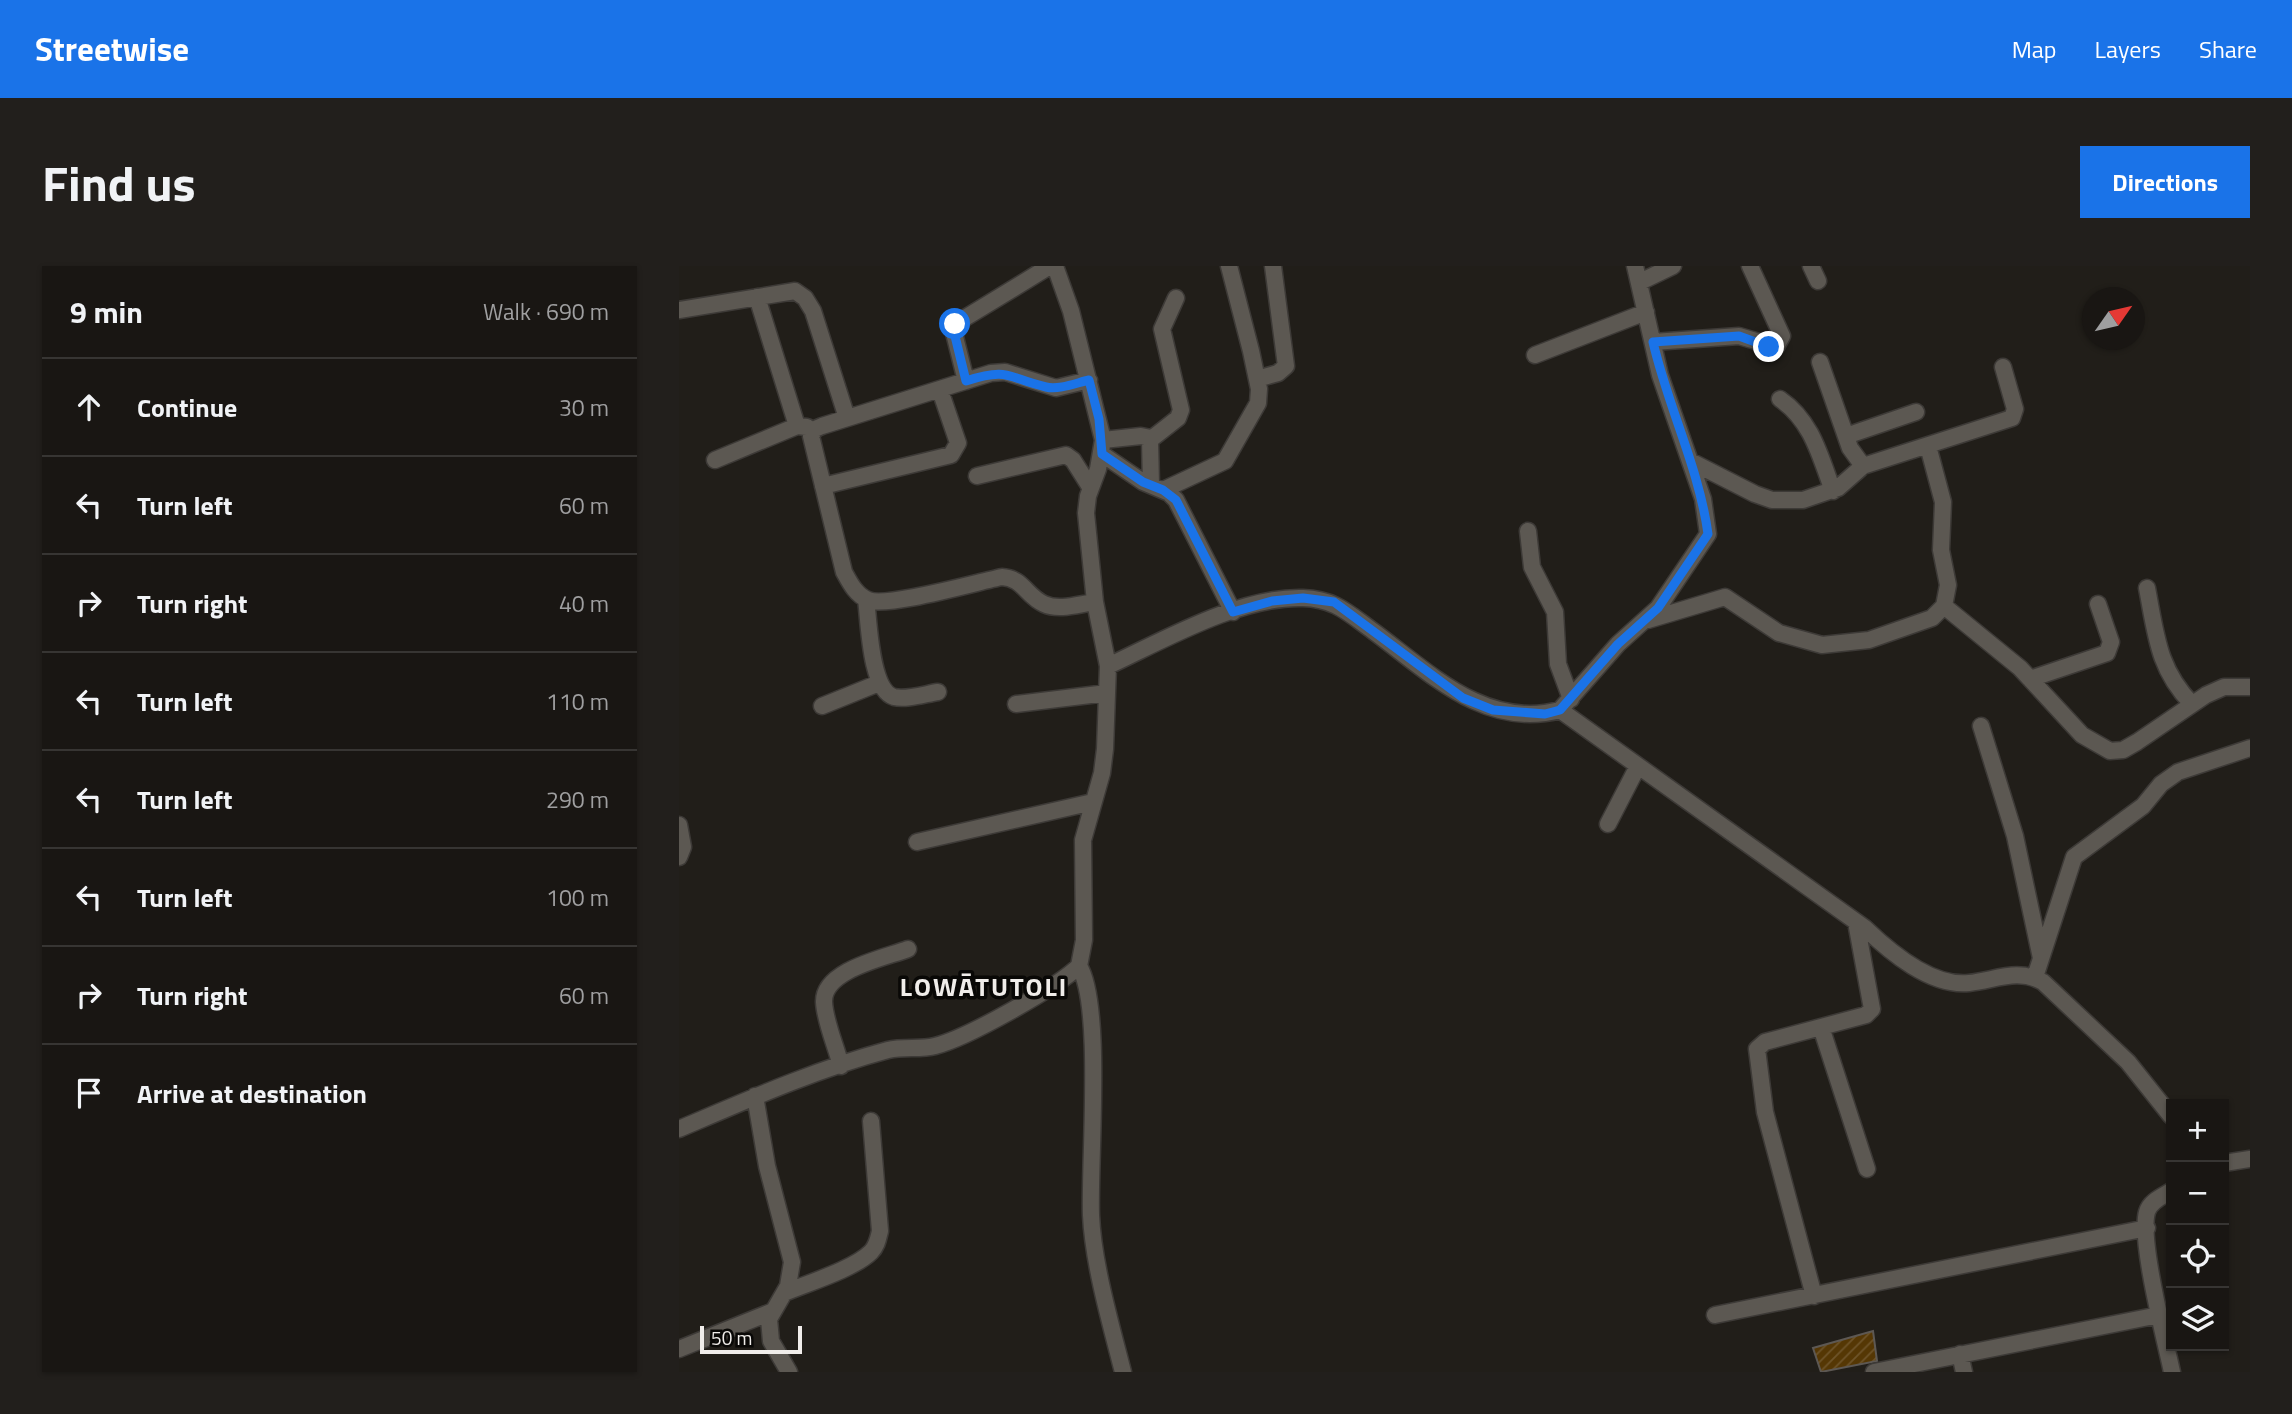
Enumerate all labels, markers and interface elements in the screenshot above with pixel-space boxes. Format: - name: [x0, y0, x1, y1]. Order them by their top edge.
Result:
- text: Streetwise: [35, 24, 189, 74]
- text: Map: [2012, 31, 2057, 67]
- text: Layers: [2095, 31, 2161, 67]
- text: Share: [2199, 31, 2257, 67]
- text: Find us: [42, 145, 196, 220]
- button: Directions: [2080, 146, 2250, 218]
- north arrow: [2082, 287, 2145, 350]
- text: 9 min: [70, 289, 143, 335]
- text: Walk · 690 m: [483, 294, 609, 329]
- route start: [939, 308, 970, 339]
- route end: [1753, 331, 1784, 362]
- icon: ahead: [70, 388, 108, 426]
- text: Continue: [137, 388, 237, 427]
- text: 30 m: [559, 390, 609, 425]
- icon: left: [70, 486, 108, 524]
- text: Turn left: [137, 486, 232, 525]
- text: 60 m: [559, 488, 609, 523]
- icon: right: [70, 584, 108, 622]
- text: Turn right: [137, 584, 248, 623]
- text: 40 m: [559, 586, 609, 621]
- icon: left: [70, 682, 108, 720]
- text: Turn left: [137, 682, 232, 721]
- text: 110 m: [546, 684, 609, 719]
- icon: left: [70, 780, 108, 818]
- text: Turn left: [137, 780, 232, 819]
- text: 290 m: [546, 782, 609, 817]
- icon: left: [70, 878, 108, 916]
- text: Turn left: [137, 878, 232, 917]
- text: 100 m: [546, 880, 609, 915]
- district label: LOWĀTUTOLI: [900, 967, 1068, 1006]
- icon: right: [70, 976, 108, 1014]
- text: Turn right: [137, 976, 248, 1015]
- text: 60 m: [559, 978, 609, 1013]
- icon: arrive: [70, 1074, 108, 1112]
- text: Arrive at destination: [137, 1074, 367, 1113]
- map controls: [2166, 1099, 2229, 1351]
- button: +: [2166, 1099, 2229, 1162]
- button: −: [2166, 1162, 2229, 1225]
- button: locate: [2166, 1225, 2229, 1288]
- button: layers: [2166, 1288, 2229, 1351]
- scale bar: [700, 1323, 801, 1355]
- text: 50 m: [711, 1323, 752, 1352]

